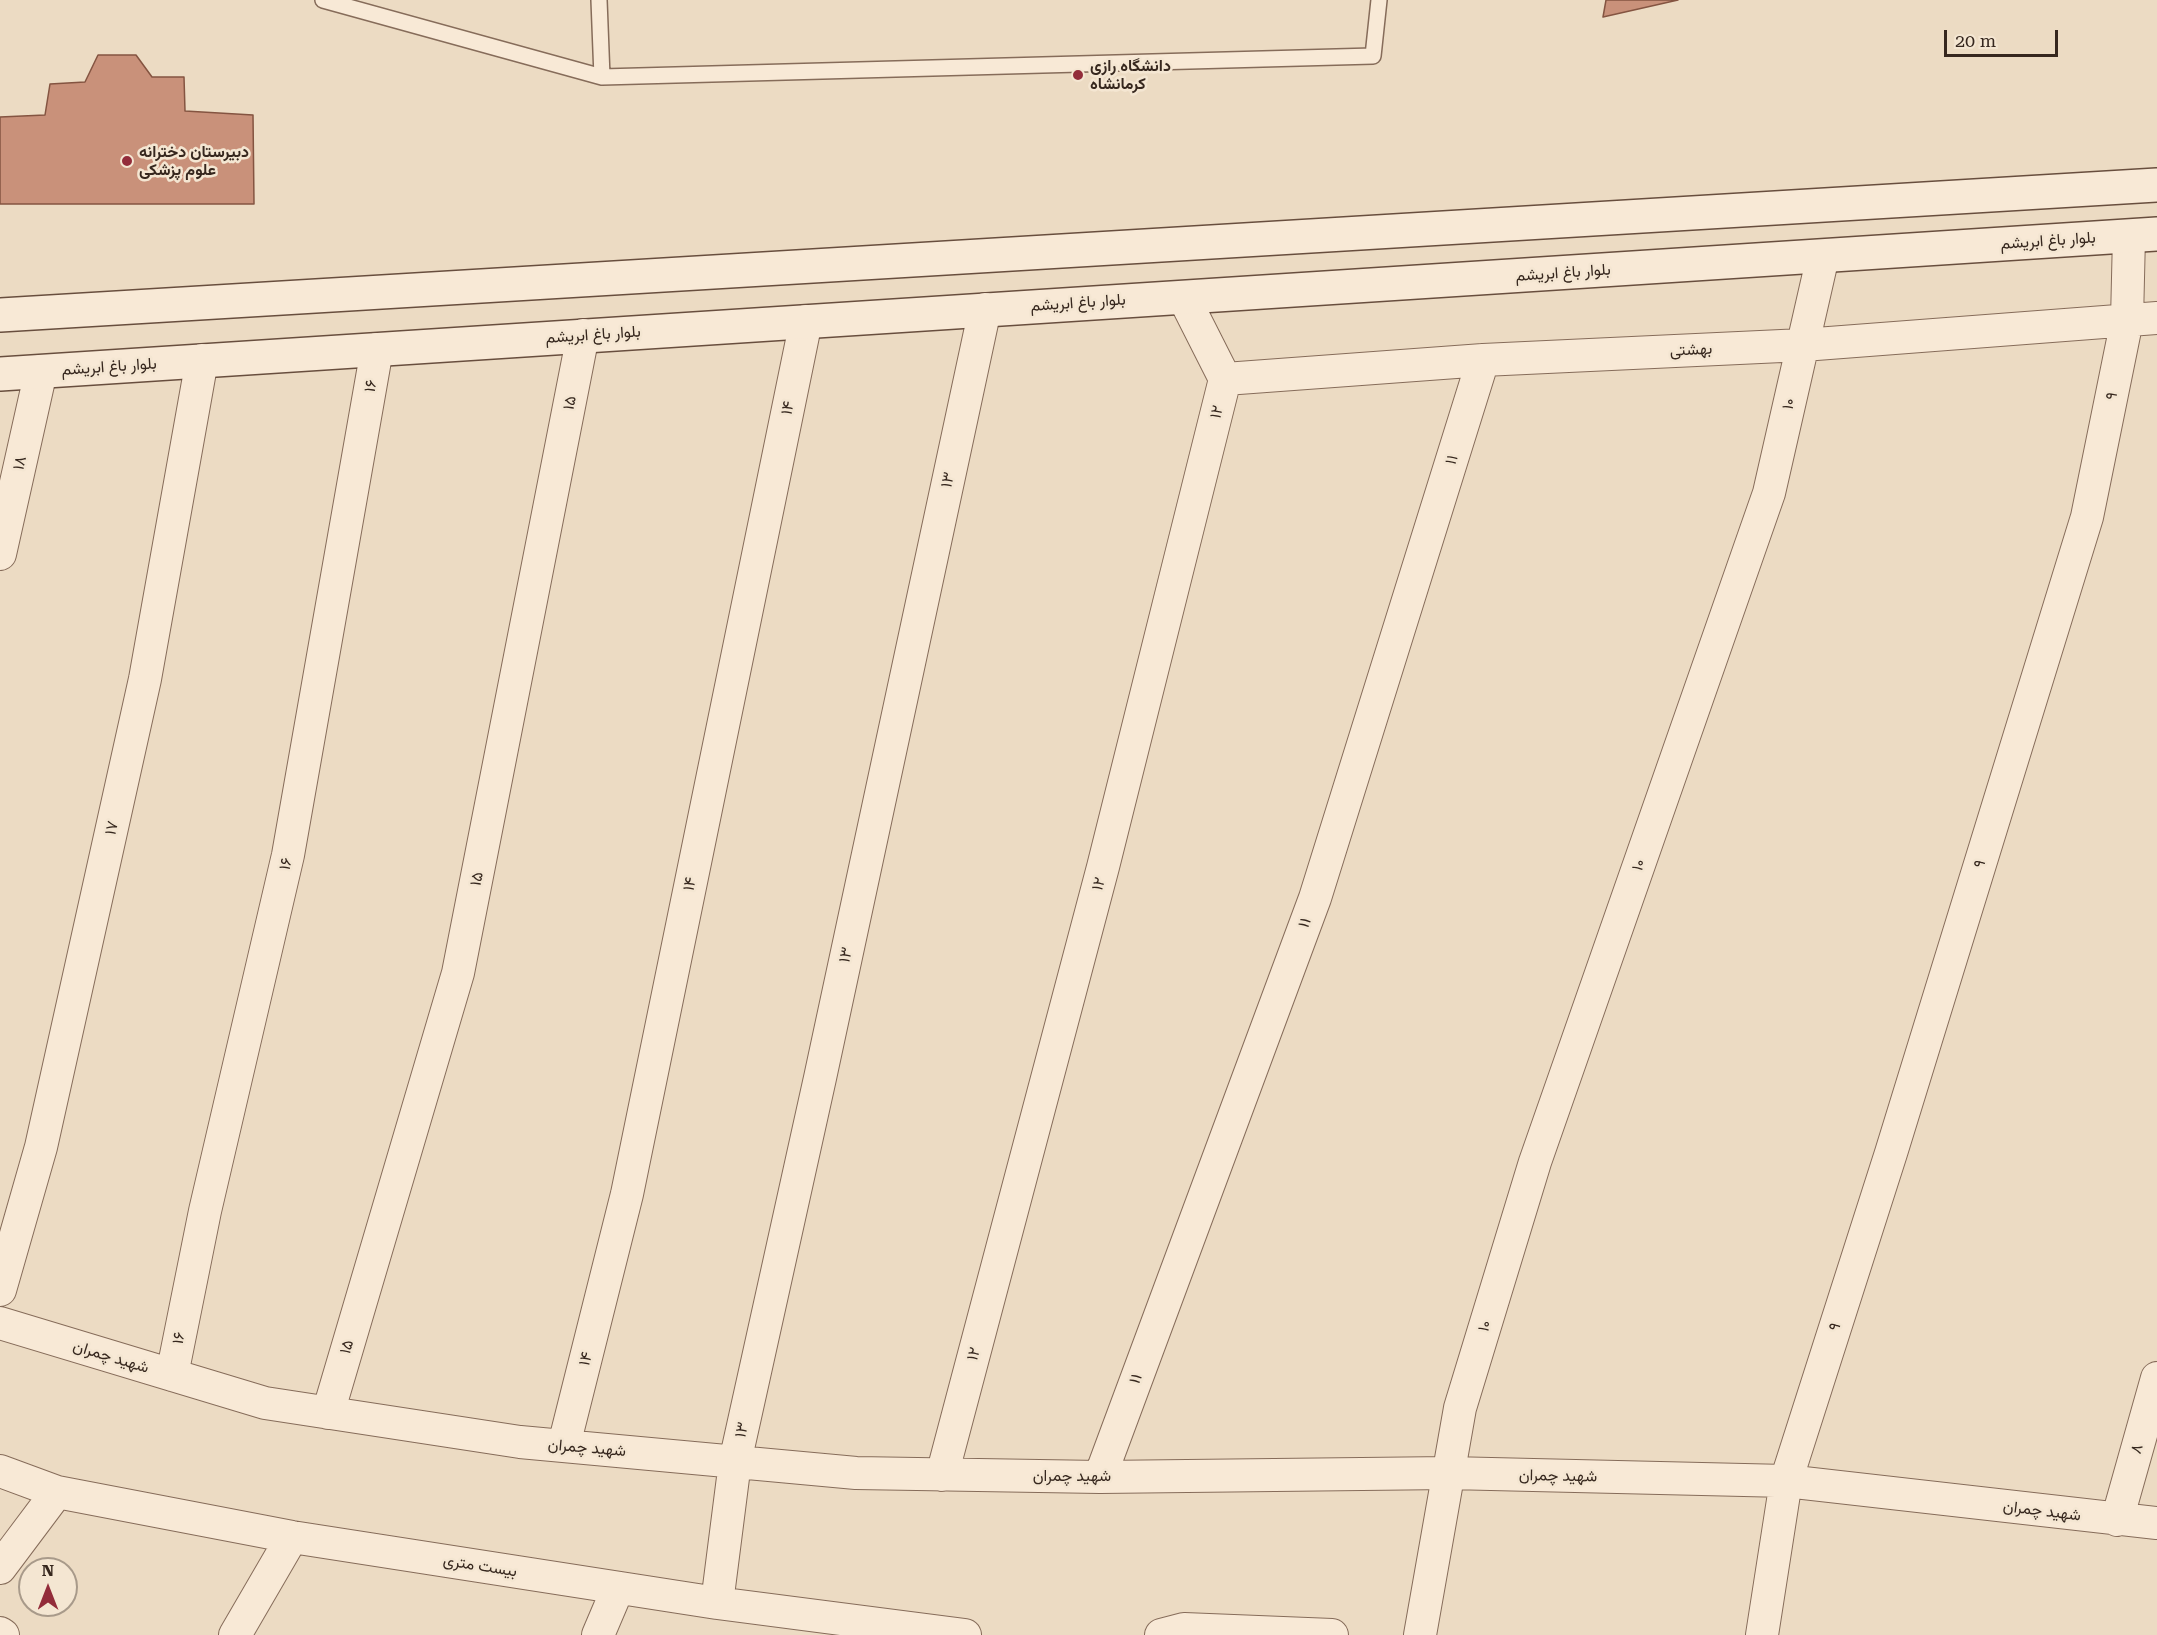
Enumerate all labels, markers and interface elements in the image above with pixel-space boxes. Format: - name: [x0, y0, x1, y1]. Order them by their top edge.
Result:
- scale bar: [1947, 18, 2061, 56]
- text: 20 m: [1955, 30, 1996, 51]
- place label: دانشگاه رازی کرمانشاه: [1090, 56, 1171, 94]
- marker: دانشگاه رازی کرمانشاه: [1071, 68, 1085, 82]
- place label: دبیرستان دخترانه علوم پزشکی: [139, 142, 249, 180]
- marker: دبیرستان دخترانه علوم پزشکی: [120, 154, 134, 168]
- street label: بلوار باغ ابریشم: [2000, 228, 2096, 254]
- street label: بلوار باغ ابریشم: [1515, 260, 1611, 286]
- street label: بلوار باغ ابریشم: [1030, 290, 1126, 316]
- street label: بلوار باغ ابریشم: [545, 322, 641, 348]
- street label: بهشتی: [1669, 339, 1713, 361]
- street label: بلوار باغ ابریشم: [61, 354, 157, 380]
- street label: ۱۶: [360, 378, 382, 394]
- street label: ۹: [2102, 390, 2122, 402]
- street label: ۱۵: [559, 394, 581, 412]
- street label: ۱۰: [1778, 396, 1800, 412]
- street label: ۱۴: [777, 399, 799, 417]
- street label: ۱۲: [1206, 403, 1228, 421]
- street label: ۱۱: [1441, 453, 1463, 467]
- street label: ۱۸: [9, 454, 31, 472]
- street label: ۱۳: [937, 471, 959, 489]
- street label: ۱۷: [101, 819, 123, 837]
- street label: ۱۶: [275, 856, 297, 872]
- street label: ۱۰: [1628, 857, 1650, 873]
- street label: ۹: [1970, 858, 1990, 870]
- street label: ۱۵: [466, 870, 488, 888]
- street label: ۱۴: [679, 875, 701, 893]
- street label: ۱۲: [1088, 875, 1110, 893]
- street label: ۱۱: [1294, 915, 1316, 931]
- street label: ۱۳: [835, 946, 857, 964]
- street label: ۱۰: [1474, 1318, 1496, 1334]
- street label: ۹: [1825, 1320, 1845, 1334]
- street label: ۱۶: [168, 1330, 190, 1346]
- street label: شهید چمران: [71, 1336, 151, 1378]
- street label: ۱۵: [336, 1337, 358, 1357]
- street label: ۱۲: [963, 1345, 985, 1363]
- street label: ۱۴: [575, 1350, 597, 1368]
- street label: ۱۱: [1125, 1371, 1147, 1387]
- street label: ۱۳: [731, 1421, 753, 1439]
- street label: شهید چمران: [547, 1435, 627, 1461]
- street label: ۸: [2126, 1442, 2148, 1456]
- street label: شهید چمران: [1033, 1466, 1111, 1486]
- street label: شهید چمران: [1519, 1466, 1597, 1486]
- street label: شهید چمران: [2002, 1497, 2082, 1525]
- street label: بیست متری: [442, 1551, 518, 1581]
- north arrow: [18, 1557, 78, 1617]
- text: N: [42, 1561, 54, 1580]

